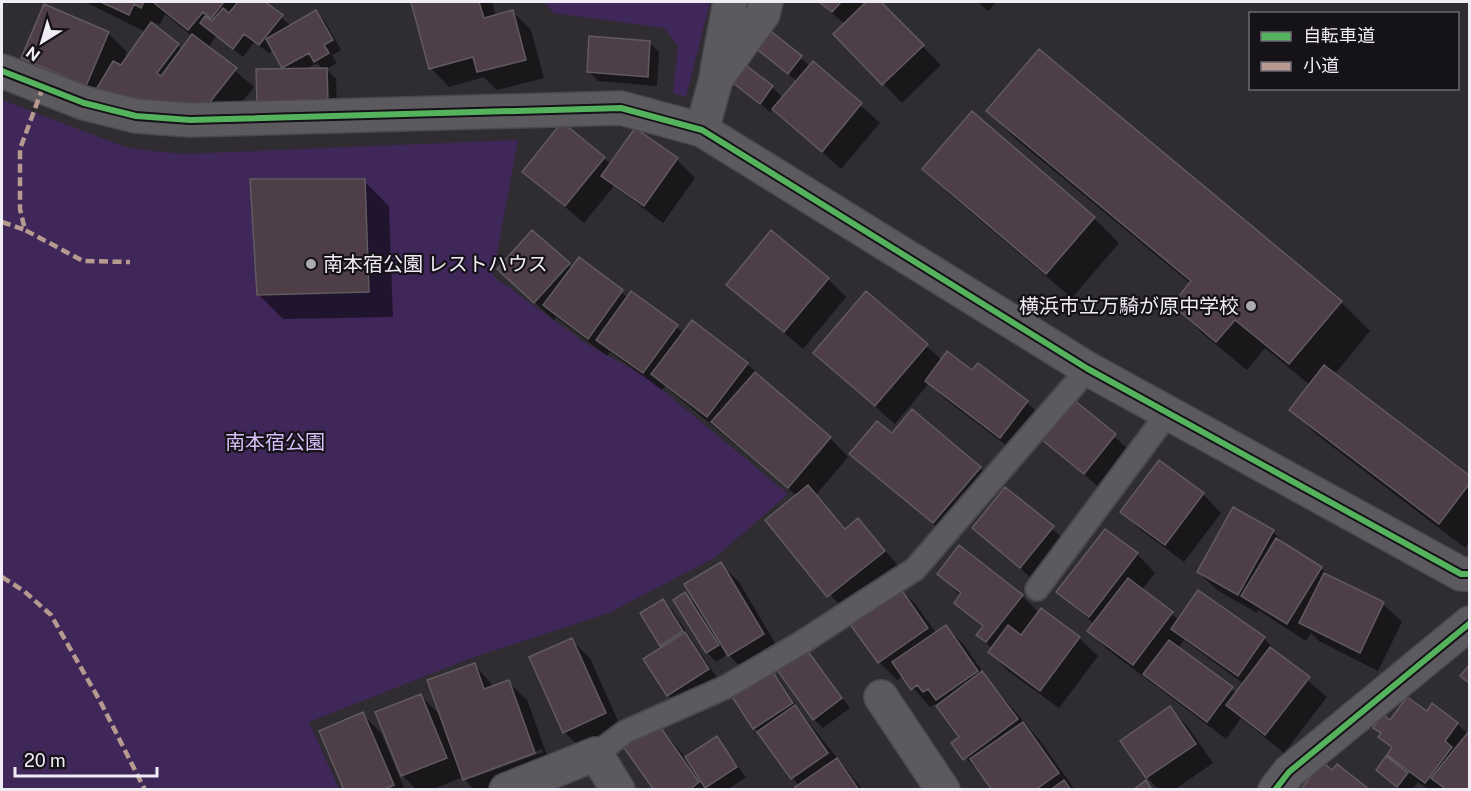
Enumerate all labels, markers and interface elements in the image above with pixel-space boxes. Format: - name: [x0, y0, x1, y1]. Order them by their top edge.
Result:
- north arrow: [12, 12, 72, 72]
- legend: [1249, 12, 1459, 90]
- text: 自転車道: [1303, 25, 1375, 46]
- text: N: [23, 42, 44, 65]
- text: 小道: [1303, 55, 1339, 76]
- place label: 南本宿公園 レストハウス: [323, 252, 548, 276]
- marker: 南本宿公園 レストハウス: [304, 257, 318, 271]
- place label: 横浜市立万騎が原中学校: [1019, 294, 1239, 318]
- marker: 横浜市立万騎が原中学校: [1244, 299, 1258, 313]
- park label: 南本宿公園: [225, 430, 325, 454]
- scale bar: [15, 740, 158, 778]
- text: 20 m: [24, 750, 66, 771]

